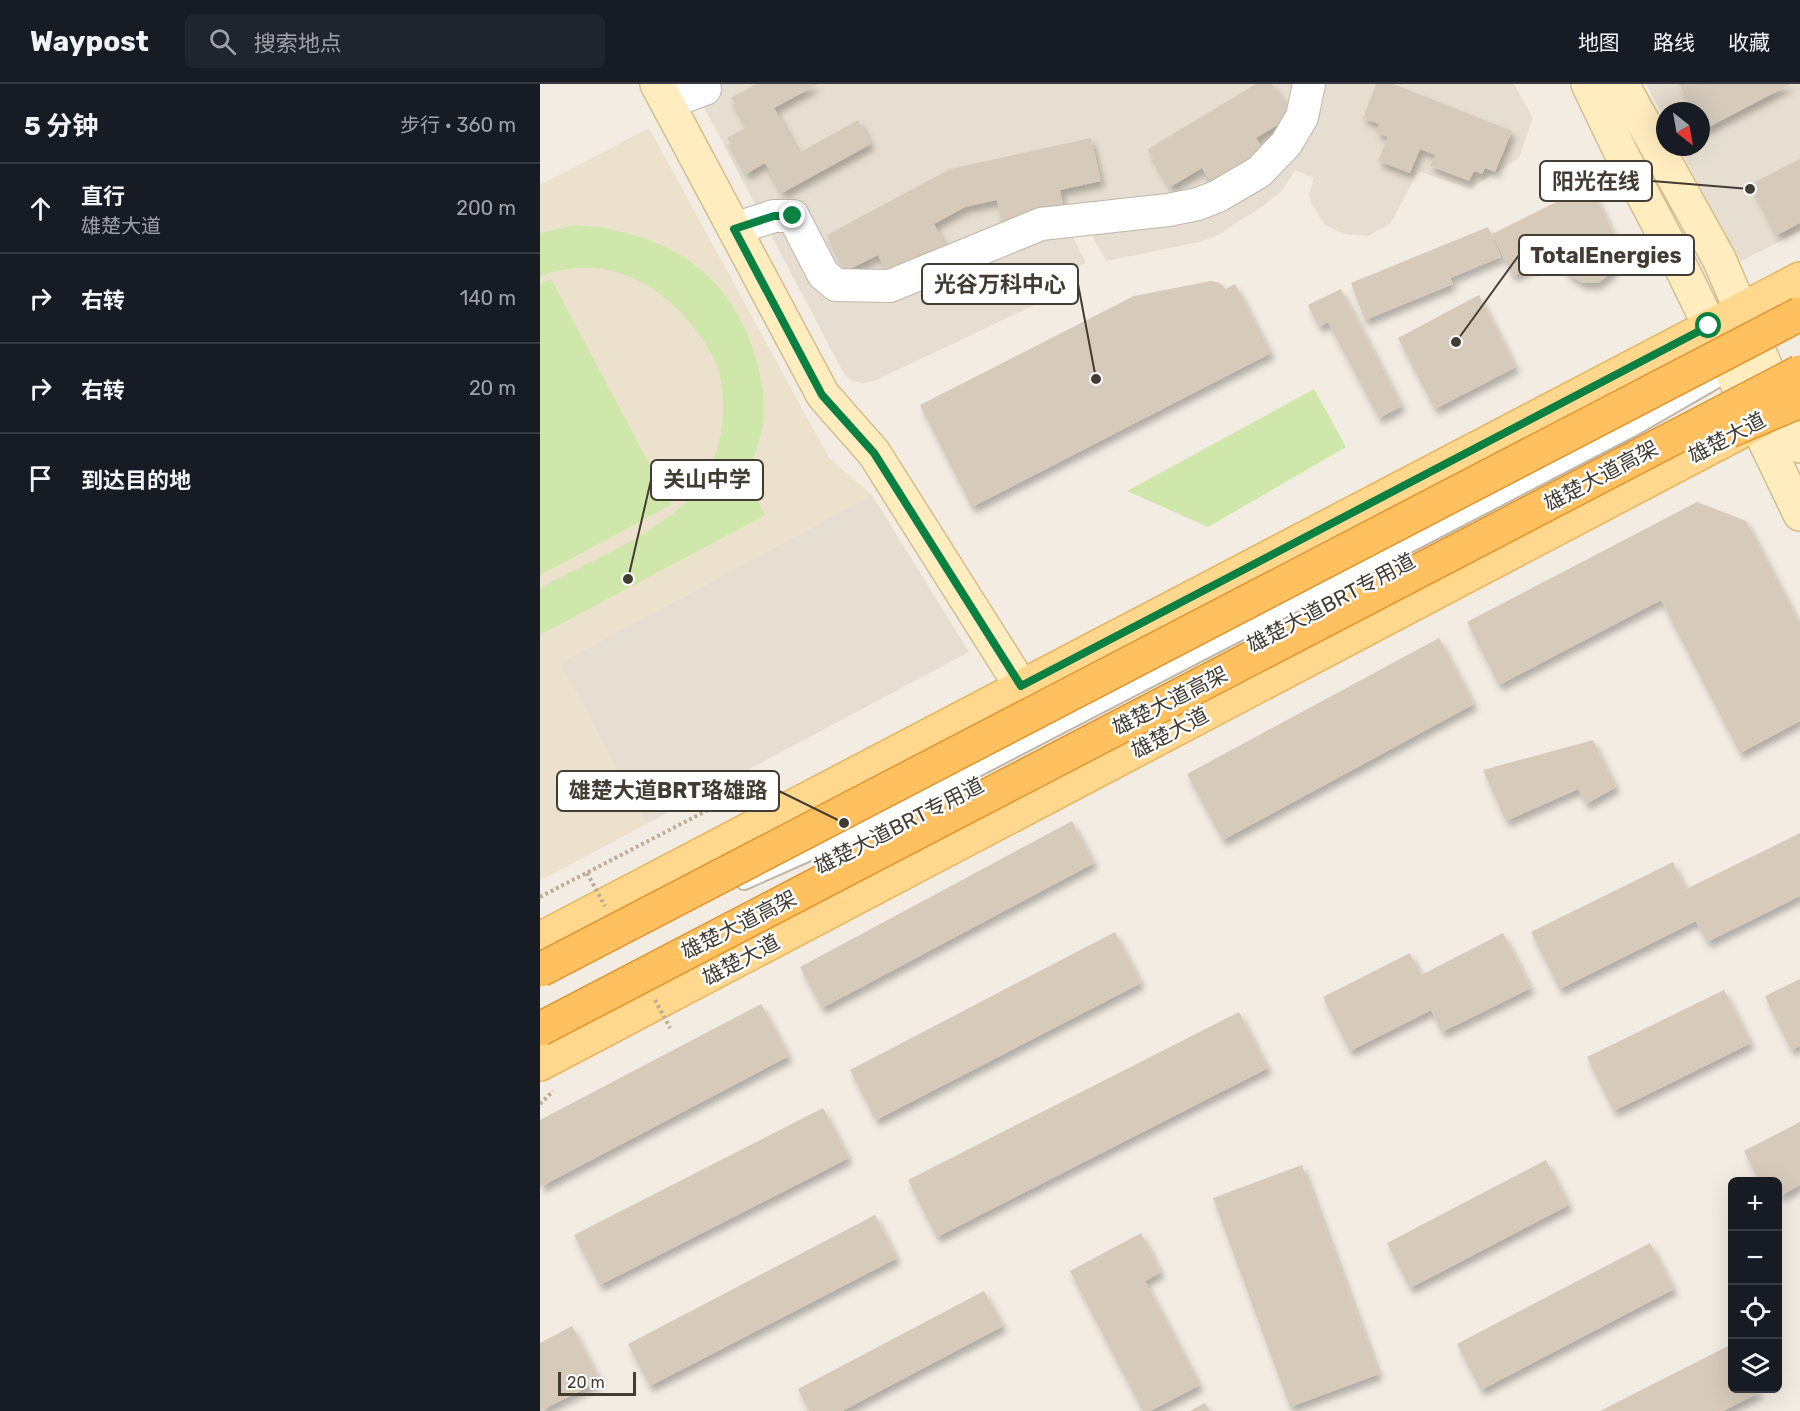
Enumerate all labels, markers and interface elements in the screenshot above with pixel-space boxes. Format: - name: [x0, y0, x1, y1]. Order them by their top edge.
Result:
- search box: [185, 14, 605, 68]
- text: Waypost: [30, 25, 149, 58]
- icon: search: [206, 25, 239, 58]
- text: 搜索地点: [254, 30, 342, 57]
- text: 地图: [1578, 30, 1620, 55]
- text: 路线: [1653, 30, 1695, 55]
- text: 收藏: [1728, 30, 1770, 55]
- north arrow: [1656, 102, 1710, 156]
- text: 5 分钟: [24, 111, 98, 142]
- text: 步行 · 360 m: [400, 113, 516, 137]
- callout: 阳光在线: [1540, 161, 1652, 201]
- text: 阳光在线: [1552, 168, 1640, 195]
- text: 直行: [81, 183, 125, 210]
- icon: ahead: [24, 192, 57, 225]
- text: 200 m: [456, 196, 516, 220]
- route end: [779, 202, 805, 228]
- text: 雄楚大道: [81, 214, 161, 238]
- callout: TotalEnergies: [1519, 235, 1694, 275]
- text: TotalEnergies: [1530, 242, 1682, 269]
- callout: 光谷万科中心: [922, 264, 1078, 304]
- text: 光谷万科中心: [934, 271, 1066, 298]
- icon: right: [24, 282, 57, 315]
- text: 140 m: [460, 286, 516, 310]
- text: 右转: [81, 287, 125, 314]
- route start: [1695, 312, 1721, 338]
- icon: right: [24, 372, 57, 405]
- text: 20 m: [469, 376, 516, 400]
- text: 右转: [81, 377, 125, 404]
- street label: 雄楚大道: [1684, 407, 1770, 468]
- street label: 雄楚大道高架: [1539, 435, 1662, 516]
- callout: 关山中学: [651, 460, 763, 500]
- icon: arrive: [24, 462, 57, 495]
- text: 关山中学: [663, 466, 751, 493]
- text: 到达目的地: [81, 467, 191, 494]
- street label: 雄楚大道BRT专用道: [1242, 548, 1419, 657]
- street label: 雄楚大道高架: [1108, 661, 1232, 741]
- street label: 雄楚大道: [1127, 702, 1213, 764]
- callout: 雄楚大道BRT珞雄路: [557, 771, 779, 811]
- street label: 雄楚大道BRT专用道: [810, 772, 988, 879]
- text: 雄楚大道BRT珞雄路: [569, 777, 767, 804]
- street label: 雄楚大道高架: [677, 885, 801, 965]
- street label: 雄楚大道: [698, 929, 784, 991]
- map controls: [1728, 1177, 1782, 1393]
- button: +: [1728, 1177, 1782, 1231]
- button: −: [1728, 1231, 1782, 1285]
- button: locate: [1728, 1285, 1782, 1339]
- button: layers: [1728, 1339, 1782, 1393]
- scale bar: [558, 1369, 636, 1396]
- text: 20 m: [567, 1373, 605, 1392]

